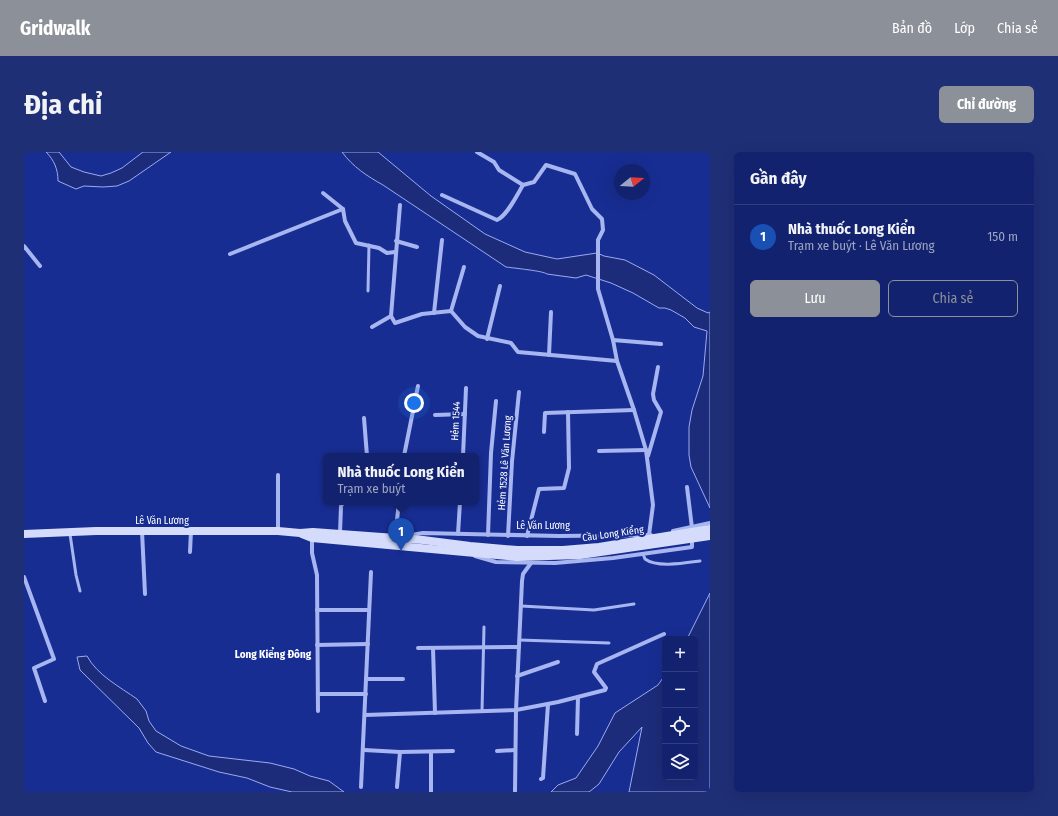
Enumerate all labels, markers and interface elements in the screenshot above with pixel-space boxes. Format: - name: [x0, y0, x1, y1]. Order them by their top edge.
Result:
- text: Gridwalk: [20, 17, 90, 40]
- text: Bản đồ: [892, 20, 932, 37]
- text: Lớp: [954, 20, 975, 37]
- text: Chia sẻ: [997, 20, 1038, 37]
- button: Chỉ đường: [939, 86, 1034, 123]
- text: Địa chỉ: [24, 88, 102, 121]
- north arrow: [614, 164, 650, 200]
- text: Gần đây: [750, 168, 807, 189]
- text: Nhà thuốc Long Kiển: [788, 220, 915, 238]
- text: 1: [760, 229, 766, 244]
- text: 150 m: [987, 229, 1018, 244]
- text: Trạm xe buýt · Lê Văn Lương: [788, 238, 935, 253]
- button: Lưu: [750, 280, 880, 317]
- button: Chia sẻ: [888, 280, 1018, 317]
- your location: [404, 393, 424, 413]
- street label: Hẻm 1544: [448, 401, 463, 441]
- street label: Hẻm 1528 Lê Văn Lương: [495, 415, 514, 511]
- popup: [323, 453, 479, 505]
- text: Nhà thuốc Long Kiển: [337, 463, 465, 481]
- text: Trạm xe buýt: [337, 481, 405, 496]
- street label: Lê Văn Lương: [135, 515, 189, 527]
- pin: 1: [388, 518, 414, 551]
- street label: Lê Văn Lương: [516, 520, 570, 532]
- street label: Cầu Long Kiểng: [581, 522, 645, 544]
- map controls: [662, 636, 698, 780]
- button: +: [662, 636, 698, 672]
- district label: Long Kiểng Đông: [235, 647, 312, 661]
- button: −: [662, 672, 698, 708]
- button: locate: [662, 708, 698, 744]
- button: layers: [662, 744, 698, 780]

